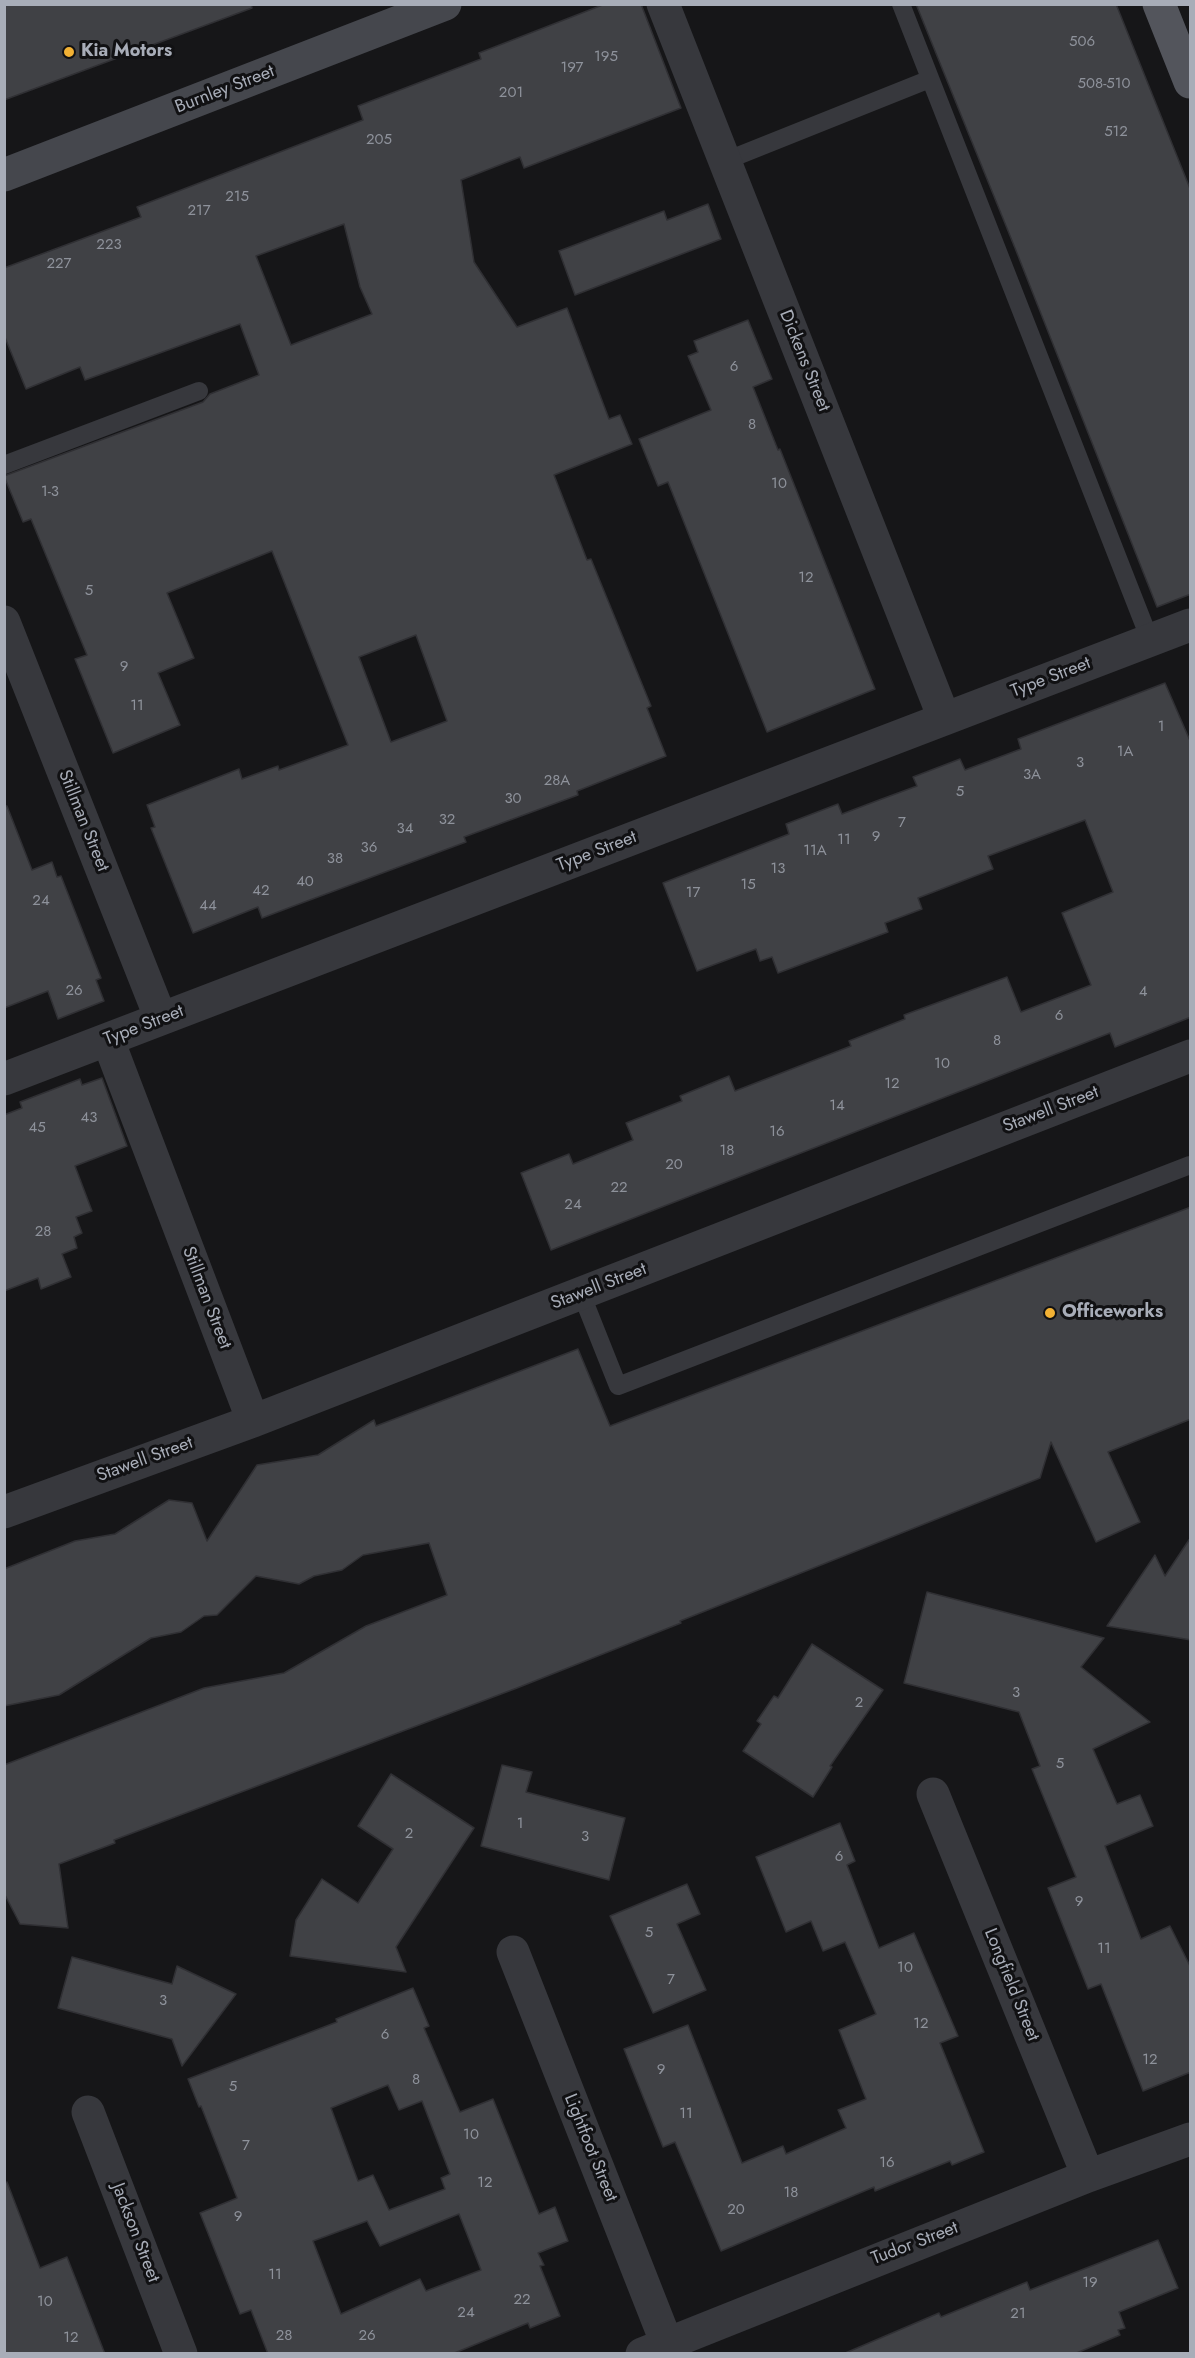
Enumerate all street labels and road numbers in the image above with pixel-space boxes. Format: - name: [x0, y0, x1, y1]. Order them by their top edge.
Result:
- street label: Burnley Street: [172, 61, 278, 119]
- street label: Dickens Street: [774, 307, 834, 415]
- street label: Type Street: [1008, 653, 1094, 703]
- street label: Stillman Street: [53, 767, 113, 875]
- street label: Type Street: [554, 827, 640, 877]
- street label: Type Street: [101, 1001, 187, 1051]
- street label: Stawell Street: [1000, 1082, 1102, 1138]
- street label: Stillman Street: [177, 1244, 235, 1352]
- street label: Stawell Street: [548, 1259, 650, 1315]
- street label: Stawell Street: [94, 1433, 196, 1487]
- street label: Longfield Street: [979, 1926, 1043, 2044]
- street label: Lightfoot Street: [559, 2091, 621, 2205]
- street label: Jackson Street: [106, 2180, 164, 2286]
- street label: Tudor Street: [869, 2218, 961, 2270]

